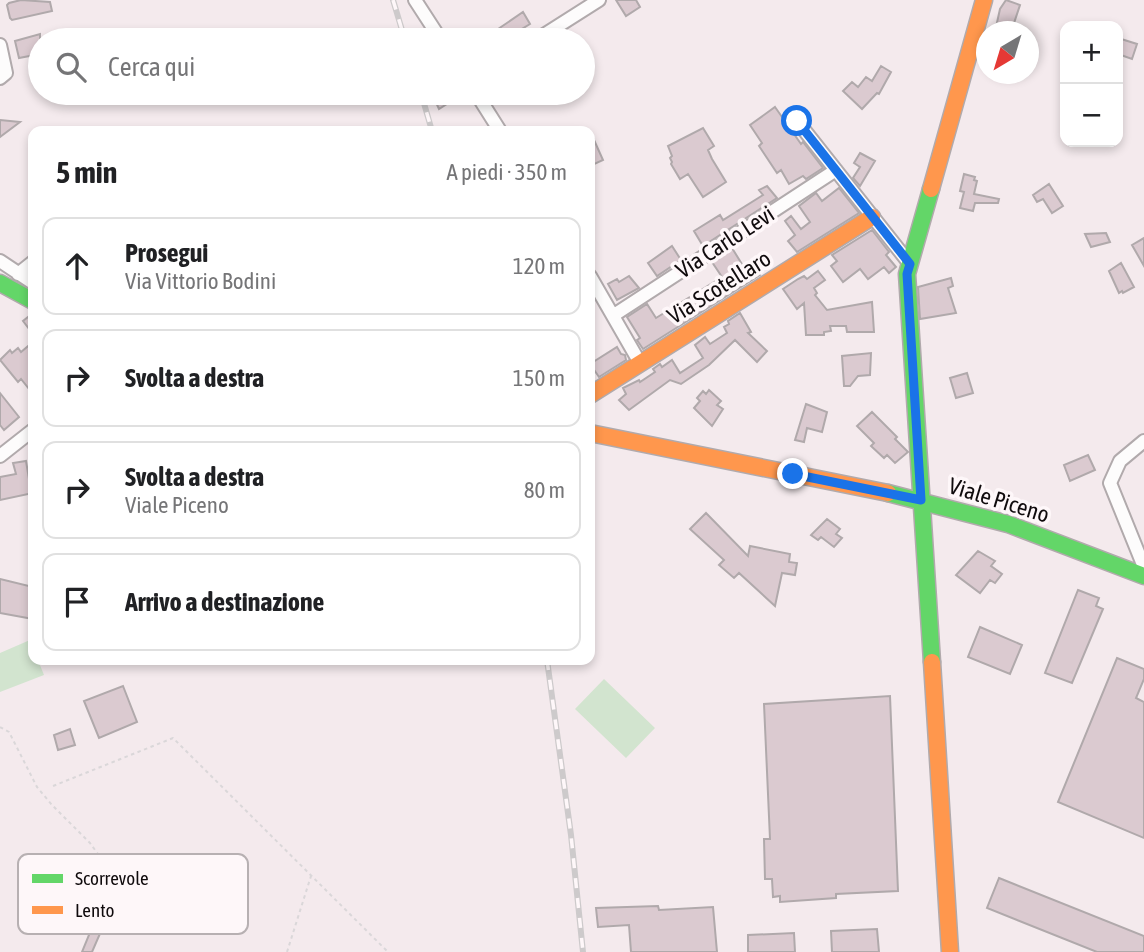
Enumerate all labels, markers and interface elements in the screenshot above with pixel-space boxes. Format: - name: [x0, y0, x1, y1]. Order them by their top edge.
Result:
- north arrow: [976, 21, 1039, 84]
- map controls: [1060, 21, 1123, 147]
- button: +: [1060, 21, 1123, 84]
- search box: [28, 28, 595, 105]
- icon: search: [52, 48, 90, 86]
- text: Cerca qui: [108, 52, 195, 82]
- button: −: [1060, 84, 1123, 147]
- route start: [781, 105, 812, 136]
- text: 5 min: [56, 155, 117, 189]
- text: A piedi · 350 m: [447, 159, 567, 185]
- street label: Via Carlo Levi: [671, 201, 779, 283]
- text: Prosegui: [125, 238, 208, 268]
- street label: Via Scotellaro: [663, 245, 775, 329]
- icon: ahead: [58, 247, 96, 285]
- text: 120 m: [513, 253, 565, 279]
- text: Via Vittorio Bodini: [125, 268, 276, 294]
- icon: right: [58, 359, 96, 397]
- text: Svolta a destra: [125, 363, 264, 393]
- text: 150 m: [513, 365, 565, 391]
- route end: [777, 458, 808, 489]
- text: Svolta a destra: [125, 462, 264, 492]
- icon: right: [58, 471, 96, 509]
- street label: Viale Piceno: [946, 472, 1052, 528]
- text: 80 m: [524, 477, 565, 503]
- text: Viale Piceno: [125, 492, 229, 518]
- icon: arrive: [58, 583, 96, 621]
- text: Arrivo a destinazione: [125, 587, 324, 617]
- legend: [18, 854, 248, 934]
- text: Scorrevole: [75, 867, 149, 889]
- text: Lento: [75, 899, 114, 921]

